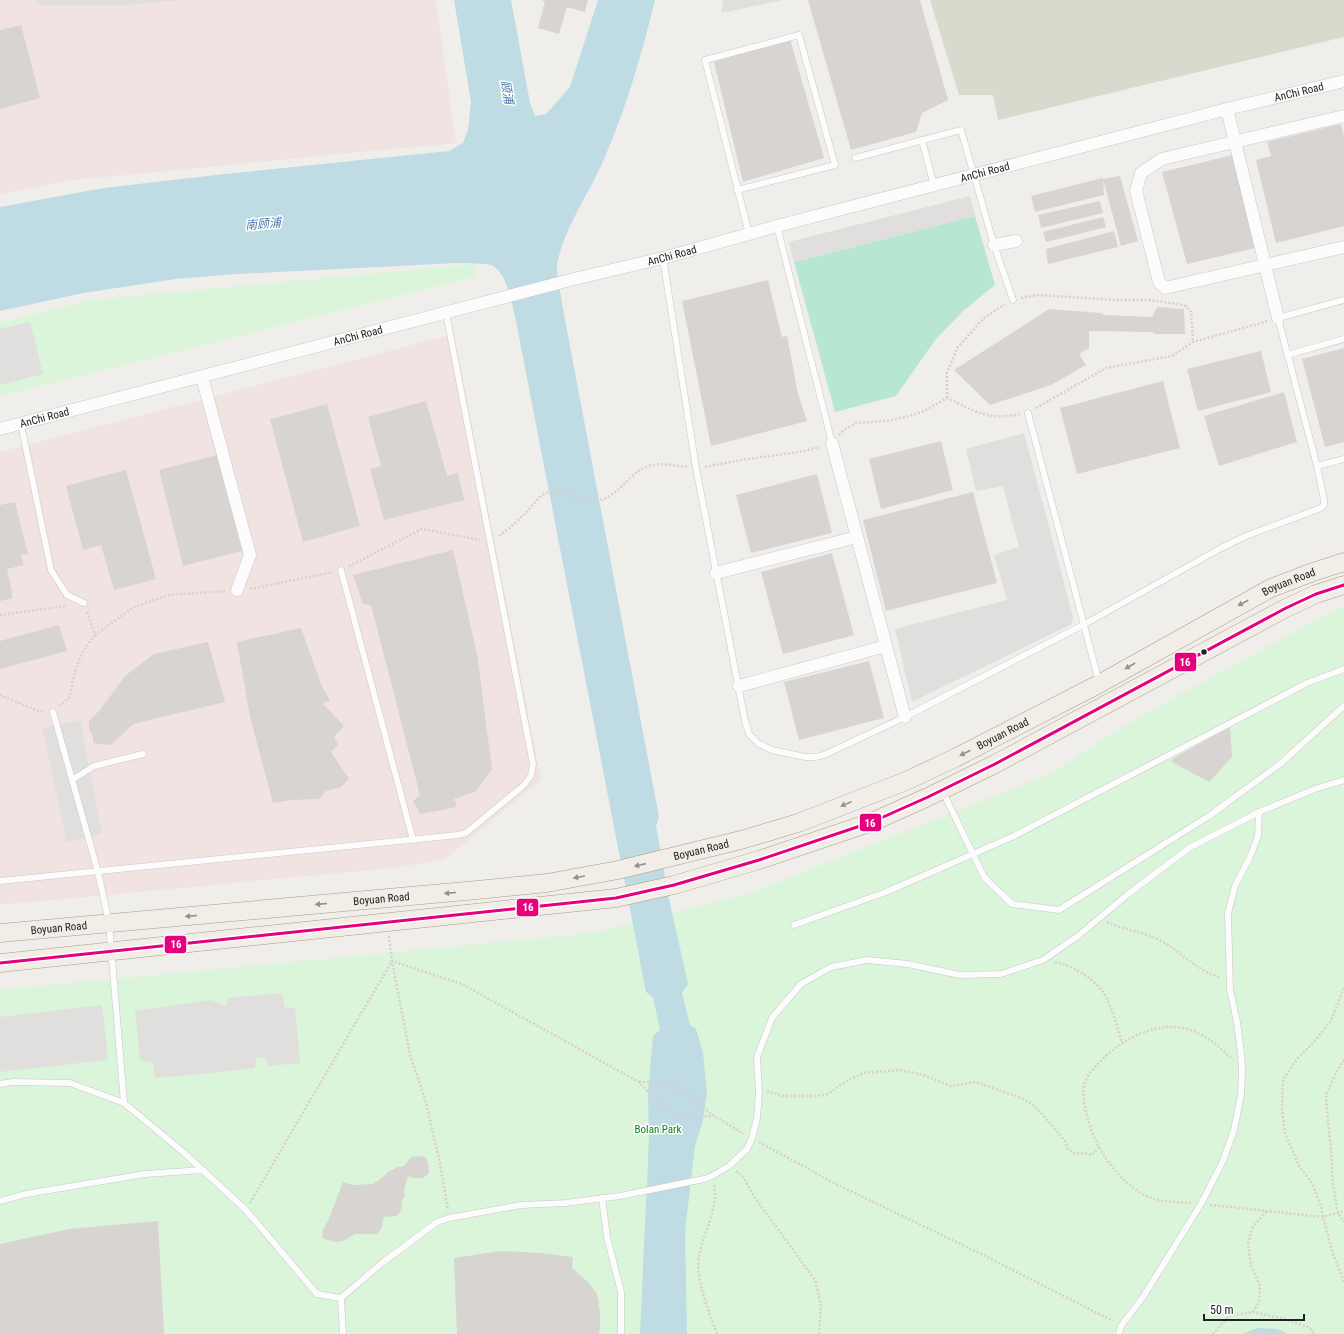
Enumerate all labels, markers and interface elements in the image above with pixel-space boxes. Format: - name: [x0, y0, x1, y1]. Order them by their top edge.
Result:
- water label: 顾浦: [498, 79, 516, 107]
- street label: AnChi Road: [1273, 80, 1325, 104]
- street label: AnChi Road: [959, 160, 1011, 185]
- water label: 南顾浦: [244, 215, 284, 233]
- street label: AnChi Road: [646, 243, 698, 268]
- street label: AnChi Road: [332, 323, 384, 349]
- street label: AnChi Road: [19, 405, 71, 431]
- street label: Boyuan Road: [1260, 566, 1317, 599]
- one-way arrow: [1238, 600, 1249, 606]
- unlabelled marker: [1199, 647, 1209, 657]
- line badge: 16: [1174, 652, 1197, 672]
- text: 16: [1179, 656, 1191, 669]
- one-way arrow: [1124, 663, 1136, 670]
- street label: Boyuan Road: [975, 715, 1031, 753]
- one-way arrow: [959, 750, 971, 756]
- one-way arrow: [839, 801, 851, 807]
- line badge: 16: [859, 813, 882, 832]
- text: 16: [864, 817, 876, 830]
- street label: Boyuan Road: [672, 837, 730, 863]
- one-way arrow: [634, 863, 646, 869]
- one-way arrow: [573, 874, 585, 880]
- one-way arrow: [444, 889, 456, 896]
- street label: Boyuan Road: [353, 890, 410, 908]
- line badge: 16: [516, 898, 539, 917]
- one-way arrow: [315, 901, 327, 908]
- text: 16: [522, 901, 534, 914]
- one-way arrow: [185, 912, 197, 919]
- street label: Boyuan Road: [30, 919, 88, 937]
- line badge: 16: [164, 935, 187, 954]
- text: 16: [170, 938, 182, 951]
- park label: Bolan Park: [635, 1123, 681, 1136]
- scale bar: [1204, 1296, 1304, 1322]
- text: 50 m: [1210, 1303, 1234, 1317]

